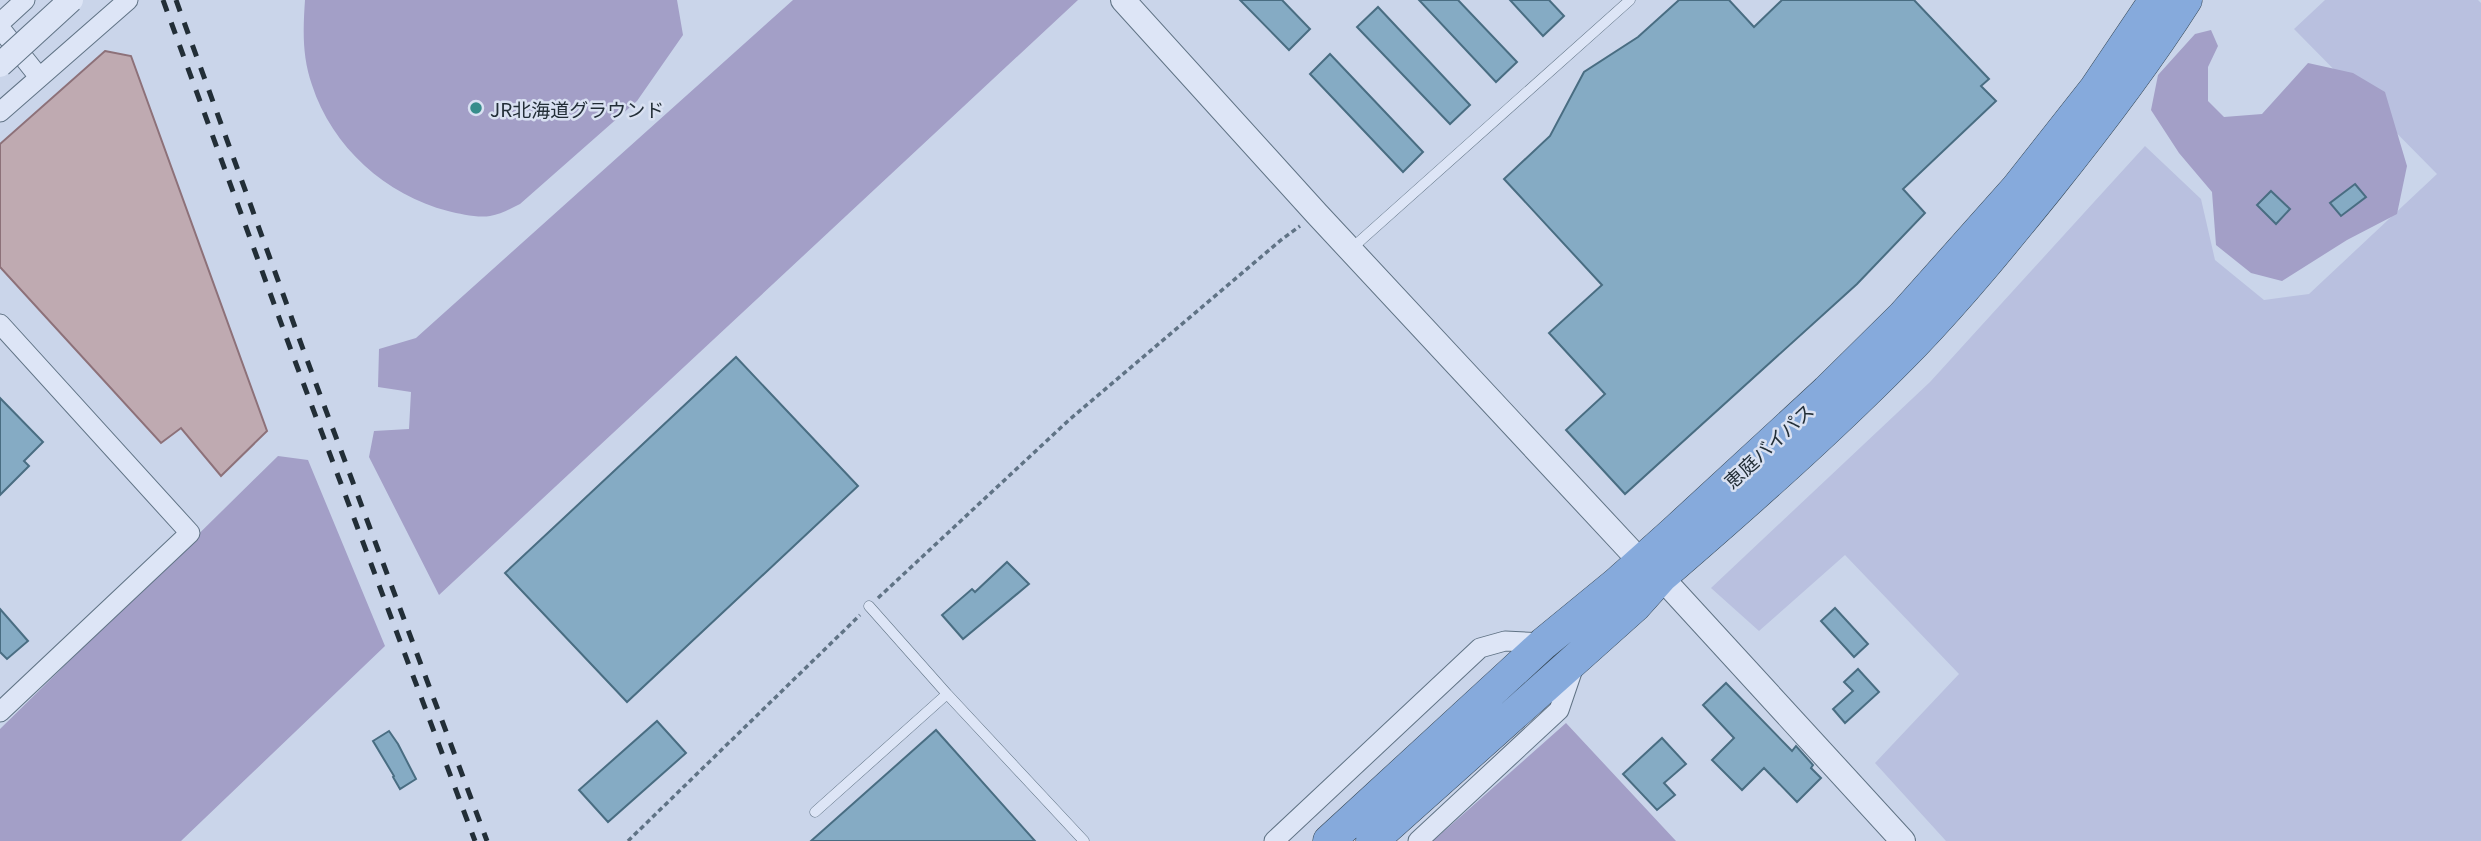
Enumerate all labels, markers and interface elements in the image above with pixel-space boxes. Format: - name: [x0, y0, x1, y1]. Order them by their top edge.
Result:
- place label: JR北海道グラウンド: [490, 95, 664, 122]
- marker: JR北海道グラウンド: [468, 100, 484, 116]
- street label: 恵庭バイパス: [1717, 396, 1819, 494]

